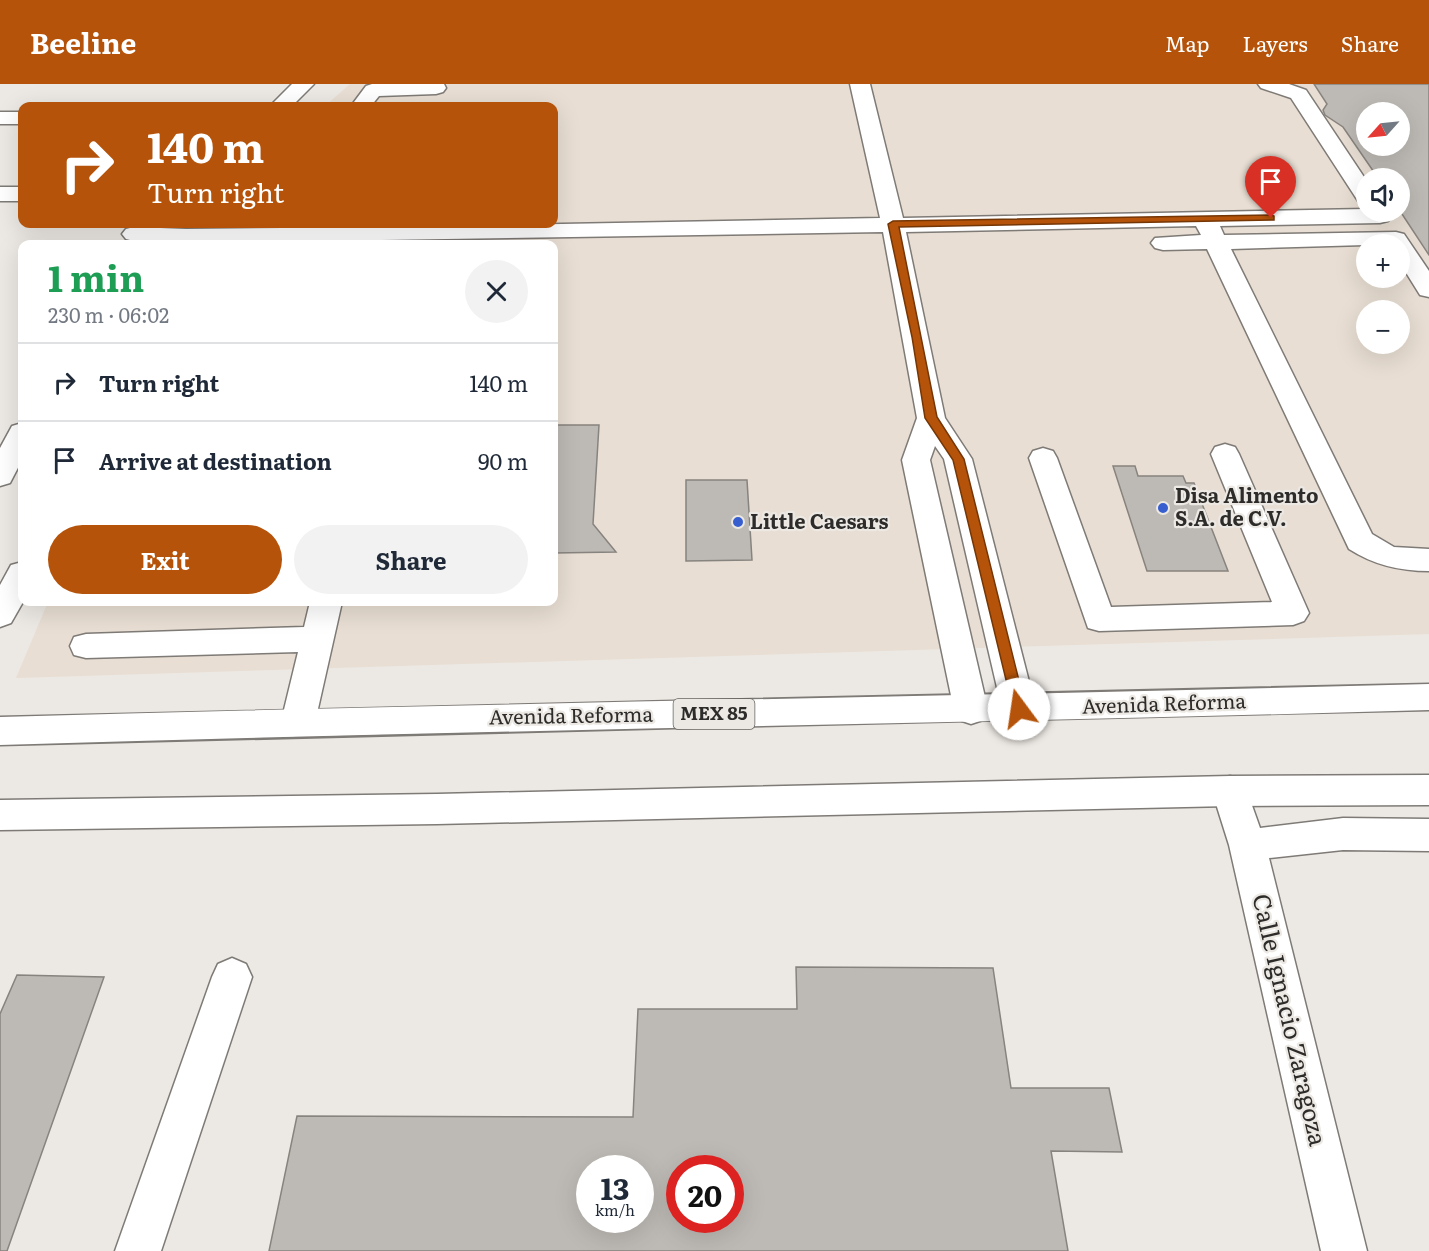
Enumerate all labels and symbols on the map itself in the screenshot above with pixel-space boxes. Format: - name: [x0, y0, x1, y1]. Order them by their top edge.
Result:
- north arrow: [1356, 102, 1410, 156]
- pin: [1245, 156, 1296, 218]
- place label: Disa Alimento S.A. de C.V.: [1175, 479, 1318, 532]
- marker: Disa Alimento S.A. de C.V.: [1156, 501, 1170, 515]
- place label: Little Caesars: [750, 505, 889, 535]
- marker: Little Caesars: [731, 515, 745, 529]
- position arrow: [987, 677, 1051, 741]
- street label: Avenida Reforma: [1081, 684, 1247, 720]
- street label: Avenida Reforma: [489, 698, 654, 730]
- road number: MEX 85: [674, 699, 754, 729]
- street label: Calle Ignacio Zaragoza: [1245, 890, 1337, 1149]
- speed limit sign: 20: [666, 1155, 744, 1233]

